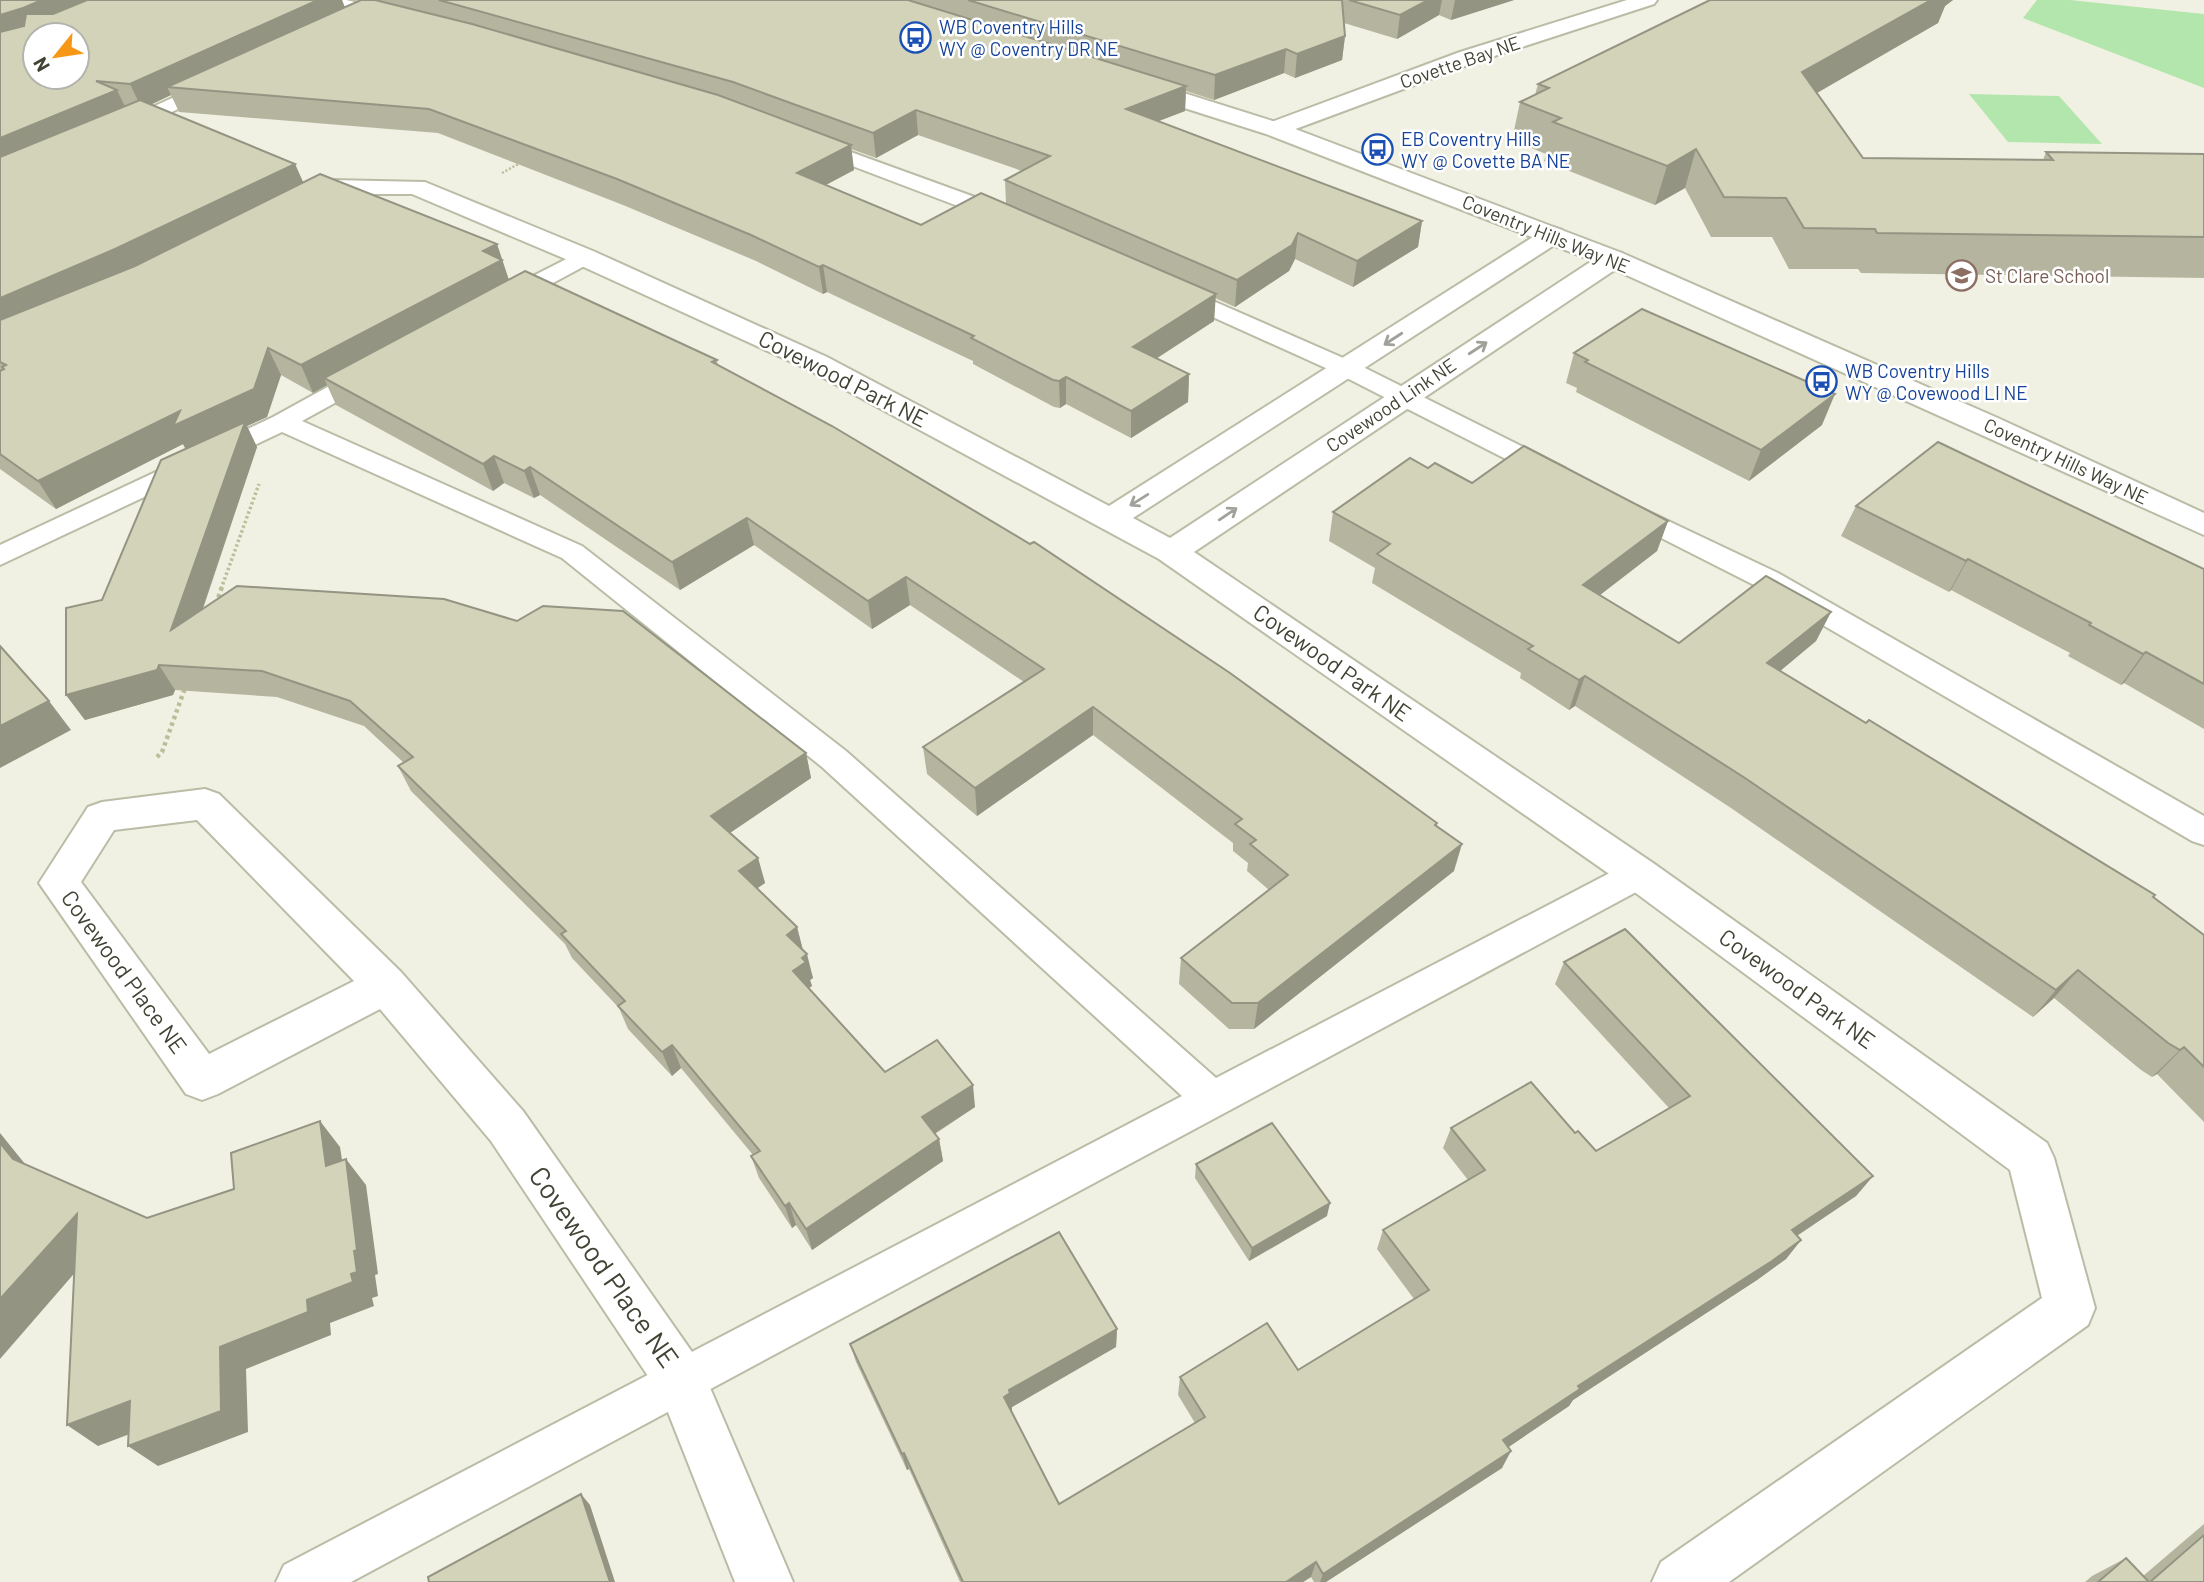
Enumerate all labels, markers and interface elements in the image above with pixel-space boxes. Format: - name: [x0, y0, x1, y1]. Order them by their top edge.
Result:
- place label: WB Coventry Hills WY @ Coventry DR NE: [939, 15, 1119, 60]
- north arrow: [21, 21, 91, 91]
- bus stop icon: WB Coventry Hills WY @ Coventry DR NE: [899, 21, 933, 55]
- street label: Covette Bay NE: [1397, 30, 1523, 93]
- text: N: [28, 54, 54, 76]
- place label: EB Coventry Hills WY @ Covette BA NE: [1401, 127, 1570, 172]
- bus stop icon: EB Coventry Hills WY @ Covette BA NE: [1361, 133, 1395, 167]
- street label: Coventry Hills Way NE: [1459, 189, 1633, 278]
- school or university icon: St Clare School: [1945, 259, 1979, 293]
- place label: St Clare School: [1985, 264, 2109, 287]
- street label: Covewood Park NE: [754, 323, 933, 433]
- one-way arrow: [1384, 332, 1403, 346]
- one-way arrow: [1468, 340, 1487, 355]
- street label: Covewood Link NE: [1321, 353, 1460, 457]
- place label: WB Coventry Hills WY @ Covewood LI NE: [1845, 359, 2028, 404]
- bus stop icon: WB Coventry Hills WY @ Covewood LI NE: [1805, 365, 1839, 399]
- street label: Coventry Hills Way NE: [1980, 412, 2152, 509]
- one-way arrow: [1130, 494, 1150, 508]
- one-way arrow: [1217, 507, 1237, 521]
- street label: Covewood Park NE: [1248, 597, 1417, 727]
- street label: Covewood Place NE: [56, 884, 194, 1059]
- street label: Covewood Park NE: [1714, 922, 1881, 1054]
- street label: Covewood Place NE: [523, 1159, 687, 1374]

